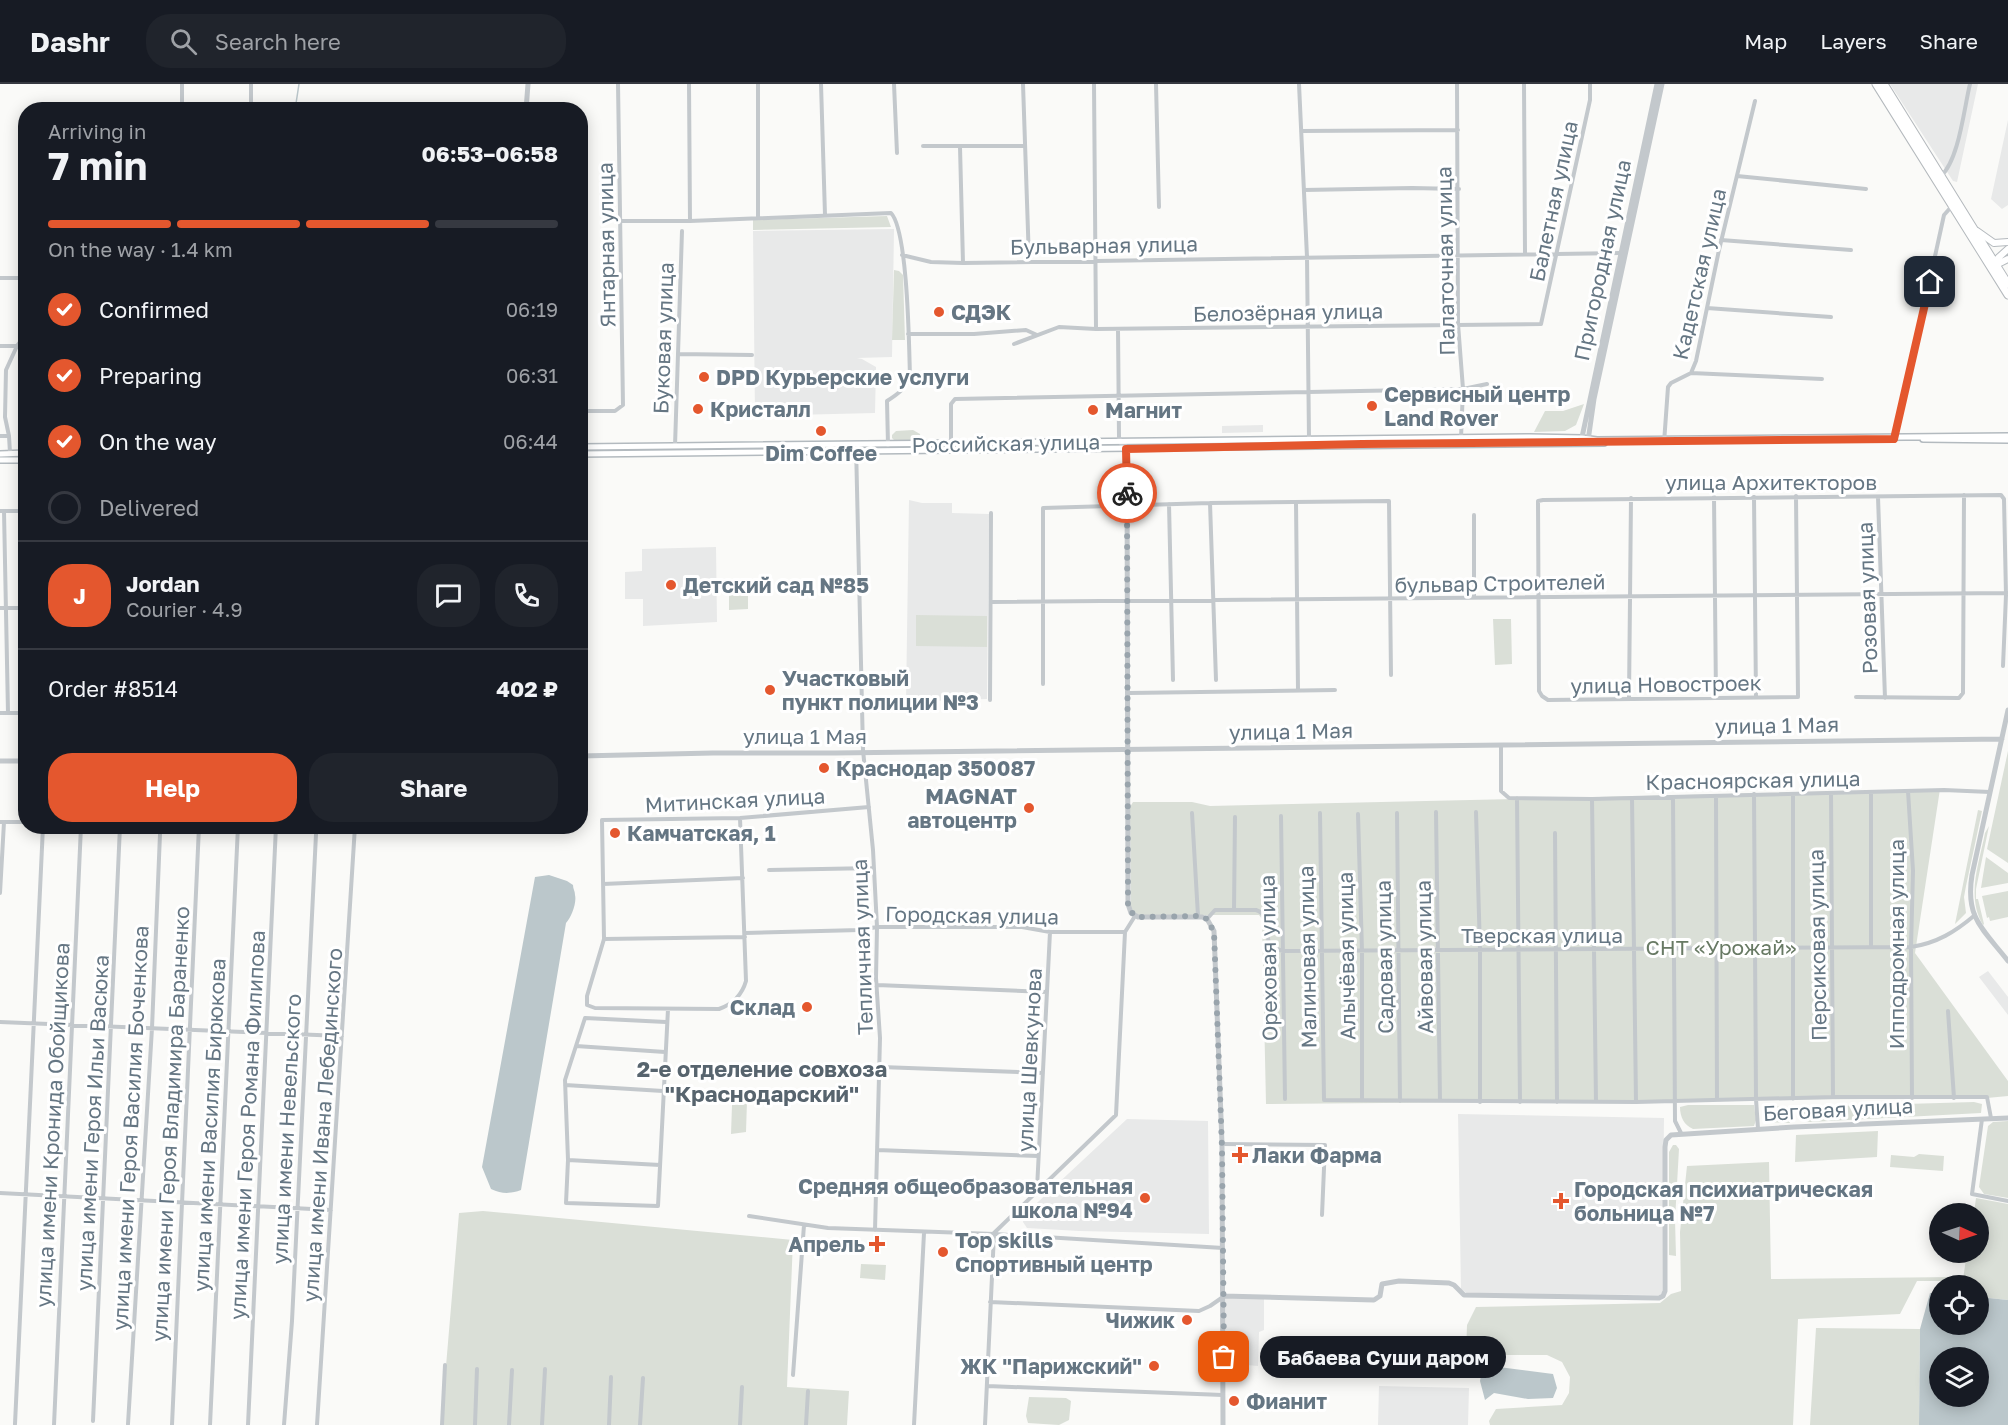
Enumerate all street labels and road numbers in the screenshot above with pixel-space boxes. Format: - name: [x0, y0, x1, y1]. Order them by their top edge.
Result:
- street label: Балетная улица: [1523, 118, 1583, 284]
- street label: Пригородная улица: [1568, 157, 1636, 363]
- street label: Янтарная улица: [592, 162, 620, 328]
- street label: Палаточная улица: [1430, 166, 1460, 356]
- street label: Кадетская улица: [1667, 186, 1731, 362]
- street label: Бульварная улица: [1010, 230, 1198, 260]
- street label: Буковая улица: [647, 262, 679, 414]
- street label: Белозёрная улица: [1193, 297, 1383, 327]
- street label: Российская улица: [911, 428, 1101, 458]
- street label: улица Архитекторов: [1665, 469, 1877, 495]
- street label: Розовая улица: [1851, 521, 1883, 675]
- street label: бульвар Строителей: [1394, 568, 1606, 598]
- street label: улица Новостроек: [1570, 669, 1762, 699]
- street label: улица 1 Мая: [1715, 711, 1839, 739]
- street label: улица 1 Мая: [1229, 717, 1353, 745]
- street label: улица 1 Мая: [743, 723, 867, 749]
- street label: Красноярская улица: [1645, 765, 1861, 795]
- street label: Митинская улица: [644, 782, 826, 818]
- street label: Ипподромная улица: [1883, 839, 1909, 1049]
- street label: Персиковая улица: [1802, 849, 1832, 1041]
- street label: Тепличная улица: [846, 859, 878, 1035]
- street label: Малиновая улица: [1292, 865, 1322, 1049]
- street label: Алычёвая улица: [1332, 872, 1360, 1040]
- street label: Ореховая улица: [1254, 875, 1282, 1041]
- street label: Садовая улица: [1370, 880, 1398, 1034]
- street label: Айвовая улица: [1410, 880, 1438, 1034]
- street label: Городская улица: [885, 900, 1059, 930]
- street label: улица имени Героя Владимира Бараненко: [146, 905, 194, 1343]
- street label: Тверская улица: [1461, 922, 1623, 948]
- street label: улица имени Героя Василия Боченкова: [106, 925, 154, 1331]
- street label: улица имени Героя Романа Филипова: [224, 930, 270, 1320]
- street label: улица имени Кронида Обойщикова: [29, 942, 75, 1308]
- street label: улица имени Ивана Лебединского: [297, 947, 347, 1303]
- street label: улица имени Героя Ильи Васюка: [70, 954, 114, 1292]
- street label: улица имени Василия Бирюкова: [187, 957, 231, 1293]
- street label: улица Шевкунова: [1011, 967, 1047, 1153]
- street label: улица имени Невельского: [266, 993, 306, 1265]
- street label: Беговая улица: [1762, 1092, 1914, 1126]

